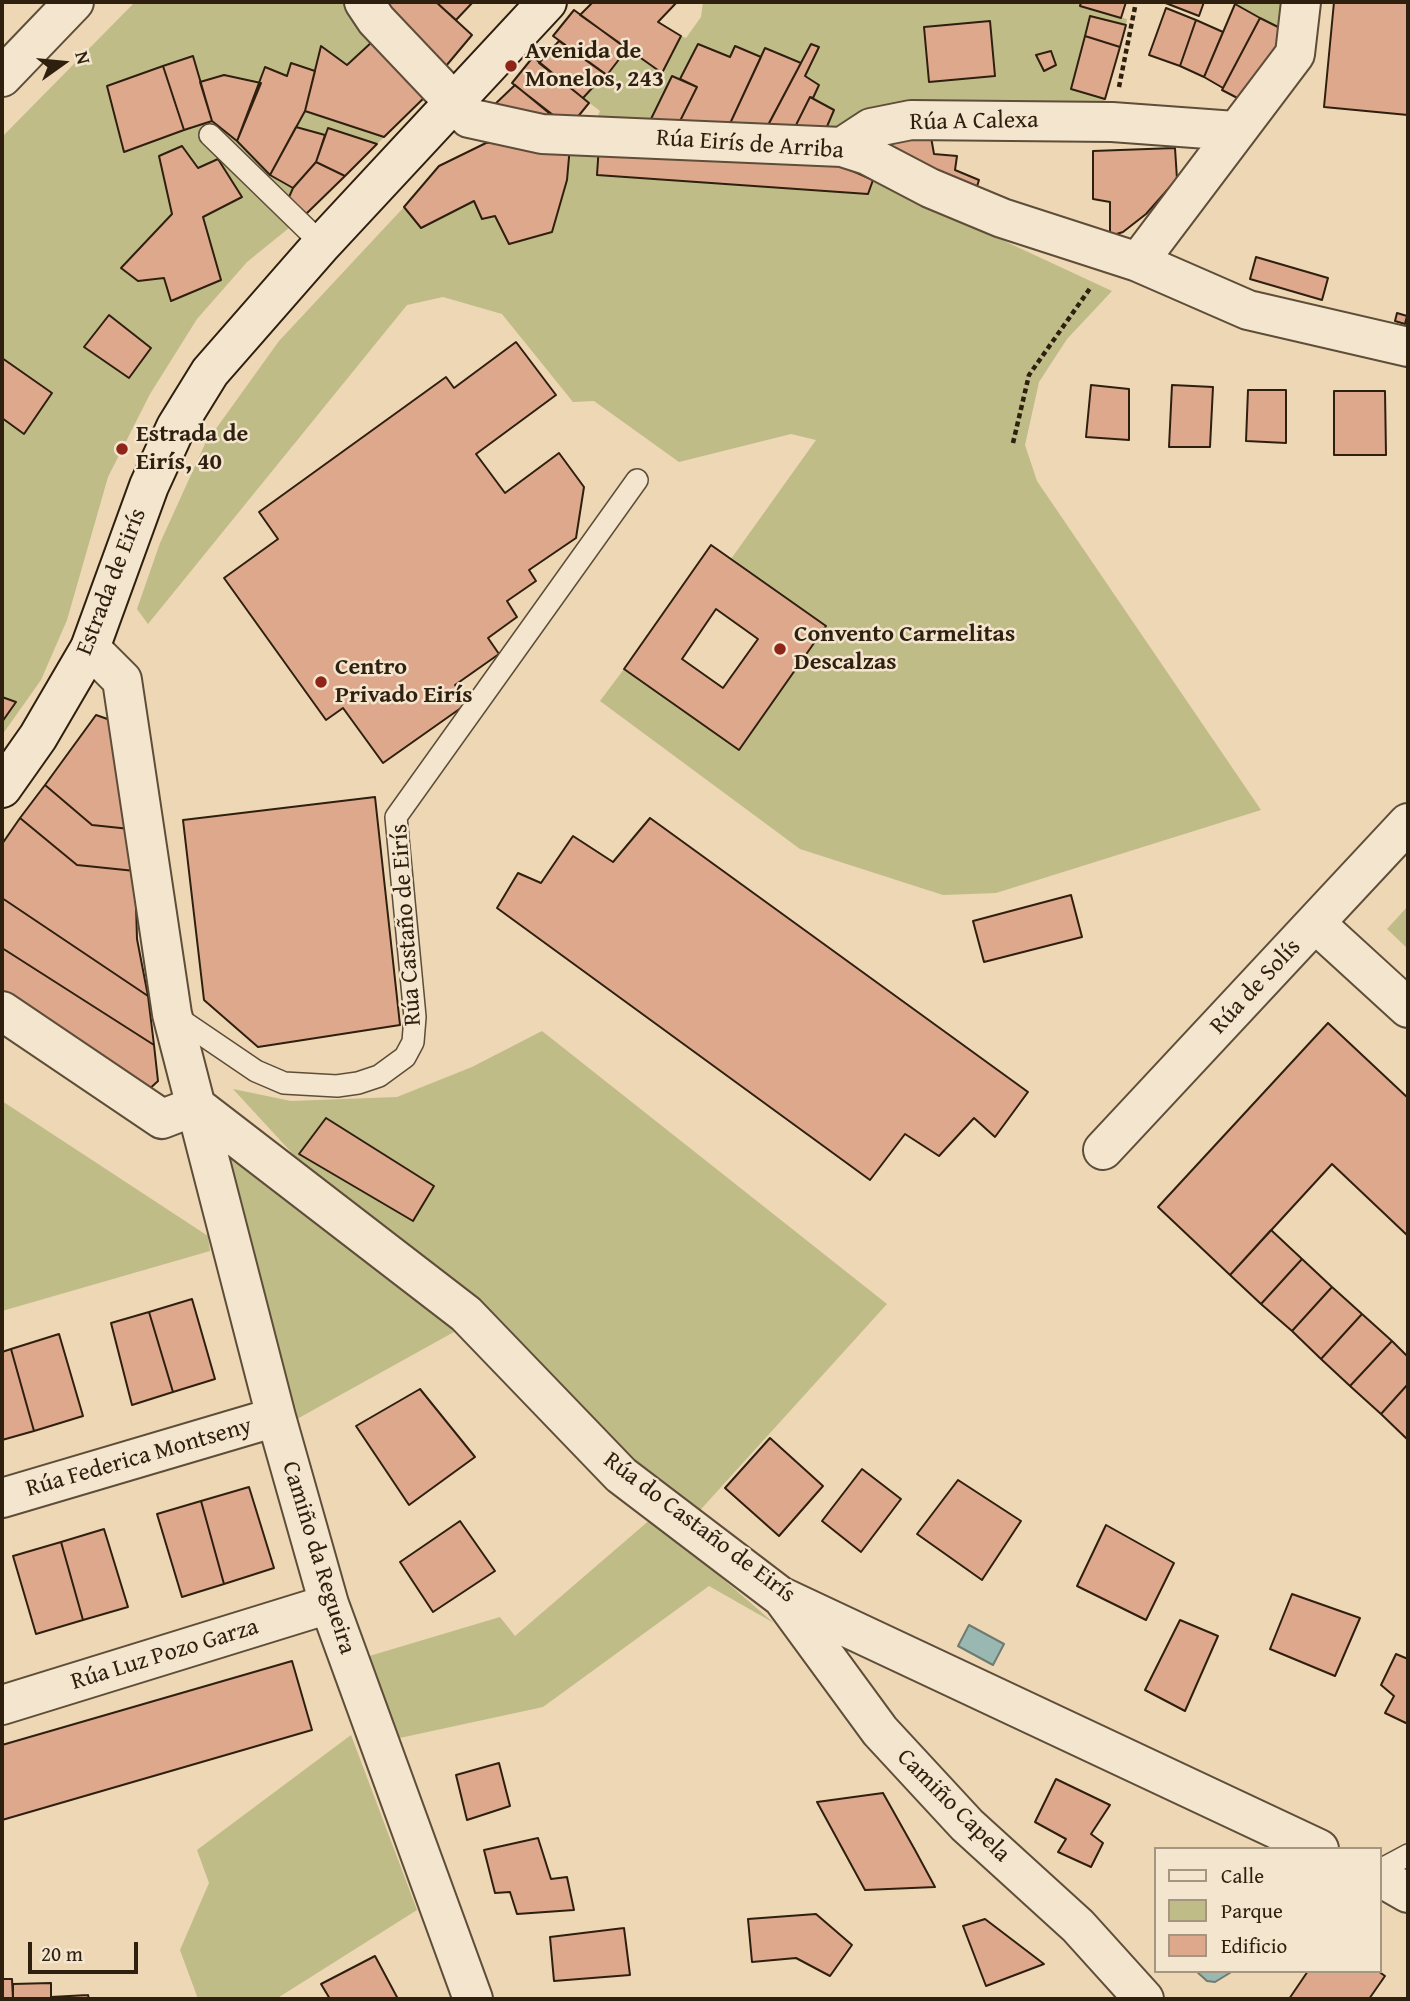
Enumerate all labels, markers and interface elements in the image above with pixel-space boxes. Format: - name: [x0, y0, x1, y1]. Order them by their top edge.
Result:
- north arrow: [28, 28, 98, 98]
- place label: Avenida de Monelos, 243: [525, 38, 664, 94]
- text: N: [68, 48, 98, 67]
- marker: Avenida de Monelos, 243: [503, 58, 519, 74]
- street label: Rúa A Calexa: [909, 106, 1039, 138]
- street label: Rúa Eirís de Arriba: [655, 124, 845, 166]
- place label: Estrada de Eirís, 40: [136, 421, 248, 477]
- marker: Estrada de Eirís, 40: [114, 441, 130, 457]
- street label: Estrada de Eirís: [71, 505, 153, 659]
- place label: Convento Carmelitas Descalzas: [794, 621, 1015, 677]
- marker: Convento Carmelitas Descalzas: [772, 641, 788, 657]
- place label: Centro Privado Eirís: [335, 654, 472, 710]
- marker: Centro Privado Eirís: [313, 674, 329, 690]
- street label: Rúa Castaño de Eirís: [386, 823, 428, 1027]
- street label: Rúa de Solís: [1205, 933, 1307, 1041]
- street label: Rúa Federica Montseny: [23, 1412, 255, 1504]
- street label: Rúa do Castaño de Eirís: [597, 1446, 801, 1610]
- street label: Camiño da Regueira: [275, 1458, 361, 1658]
- street label: Rúa Luz Pozo Garza: [68, 1613, 262, 1697]
- street label: Camiño Capela: [890, 1743, 1016, 1869]
- legend: [1154, 1847, 1382, 1973]
- text: Calle: [1221, 1860, 1264, 1891]
- text: Parque: [1221, 1895, 1283, 1926]
- scale bar: [32, 1927, 142, 1971]
- text: Edificio: [1221, 1930, 1287, 1961]
- text: 20 m: [41, 1938, 83, 1969]

